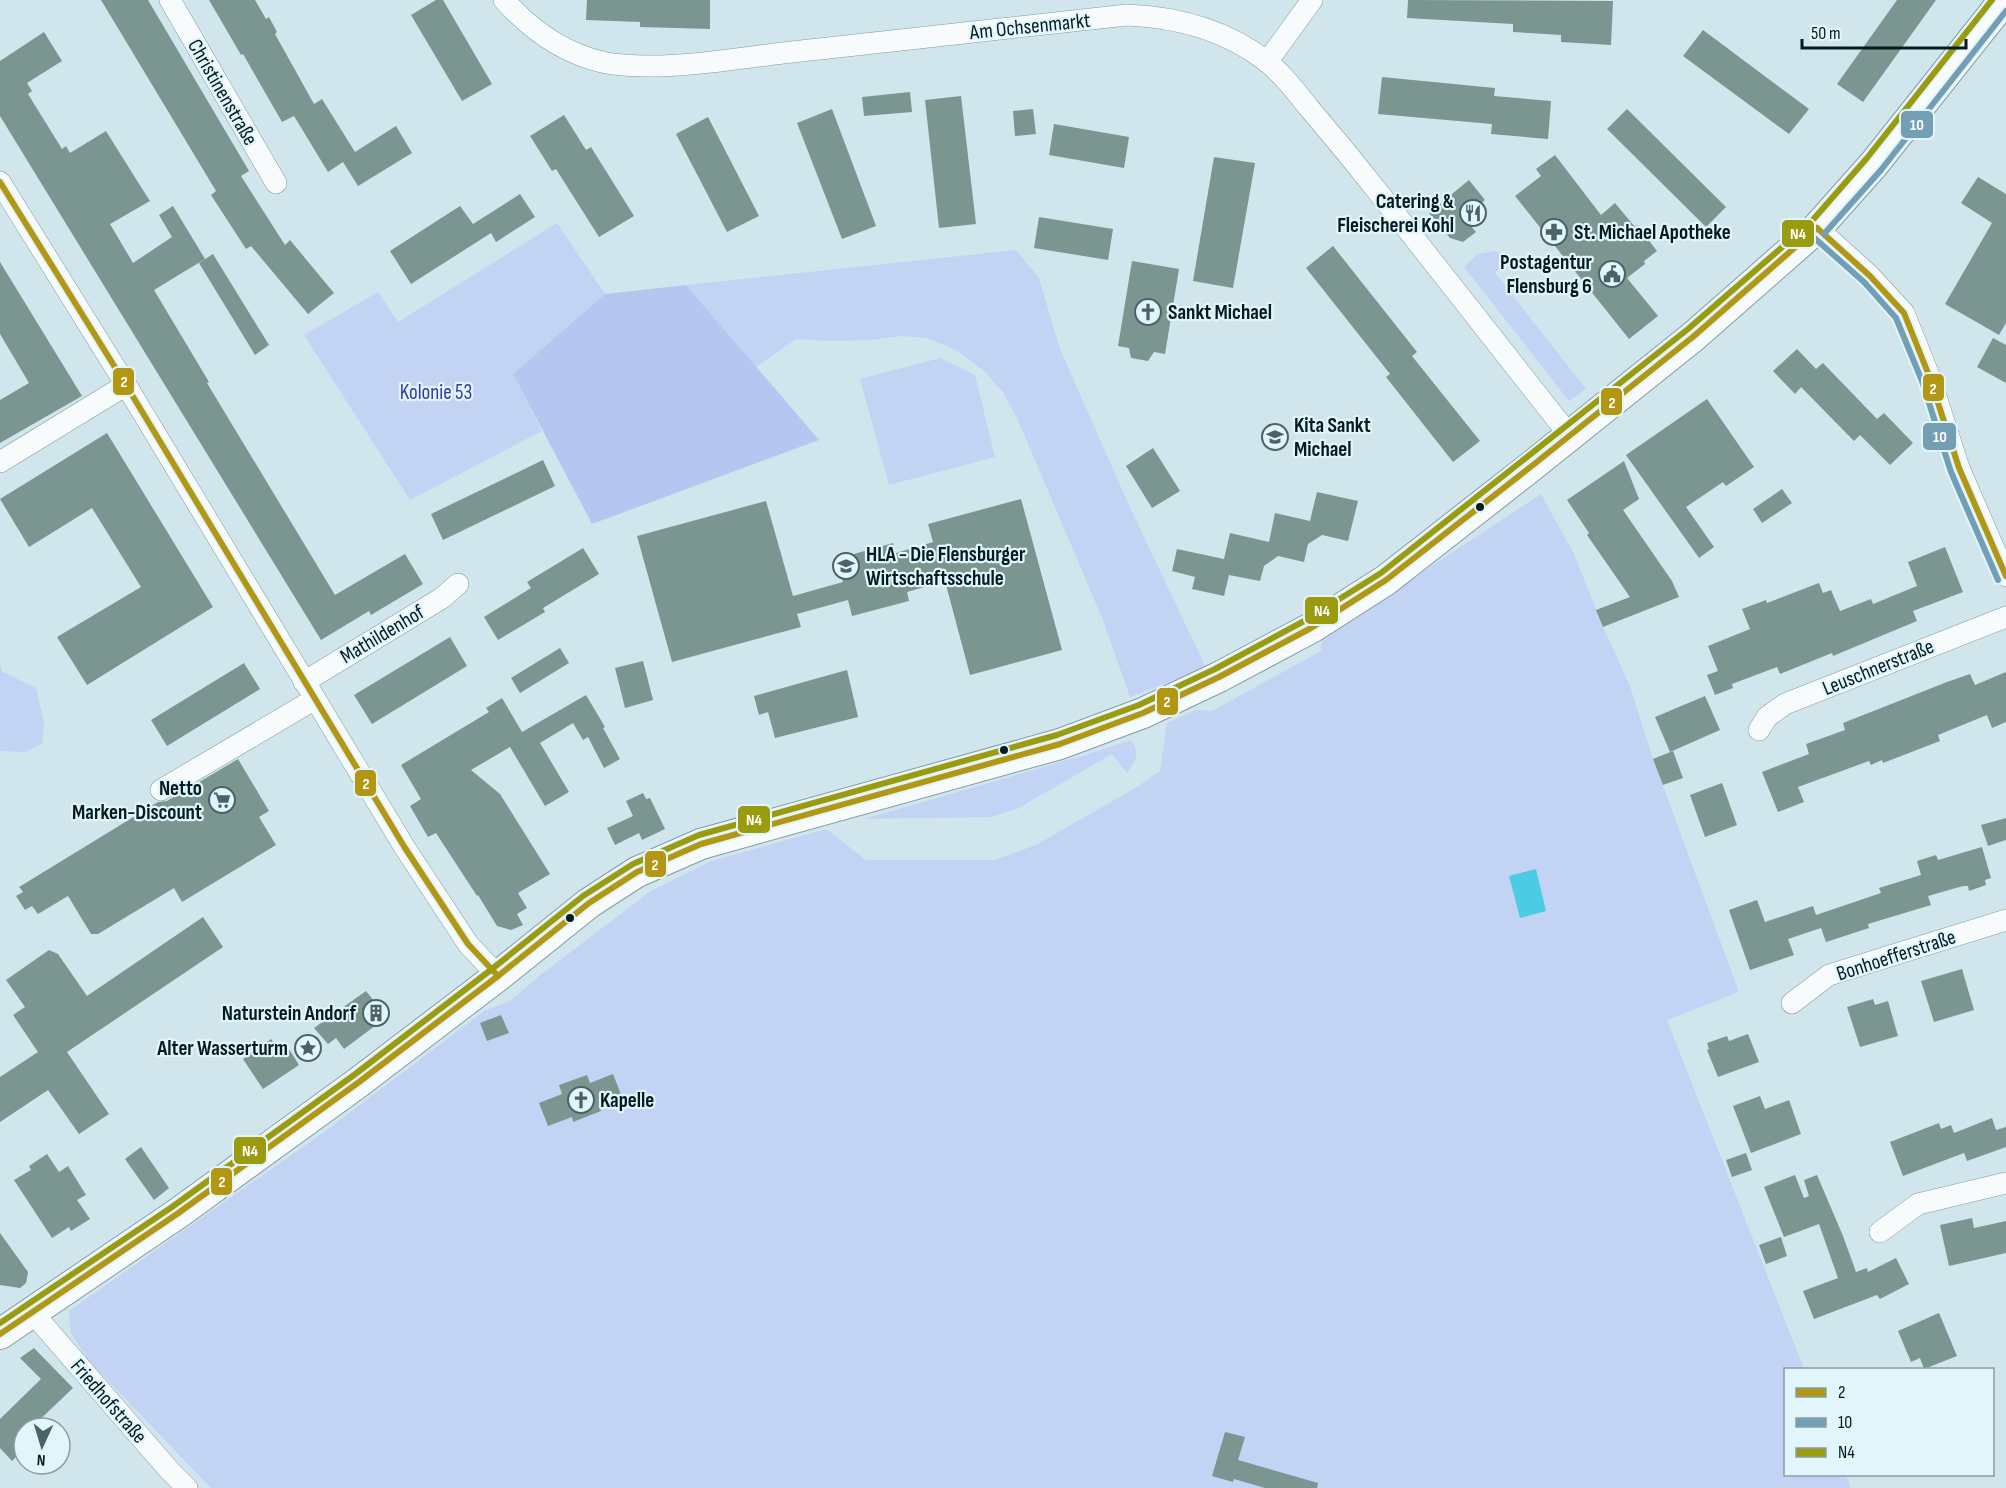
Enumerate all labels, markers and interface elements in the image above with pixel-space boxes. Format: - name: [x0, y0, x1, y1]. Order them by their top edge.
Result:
- street label: Am Ochsenmarkt: [968, 8, 1092, 45]
- scale bar: [1802, 12, 1966, 50]
- text: 50 m: [1811, 23, 1841, 44]
- street label: Christinenstraße: [182, 35, 263, 150]
- line badge: 10: [1900, 110, 1934, 139]
- text: 10: [1910, 116, 1924, 135]
- place label: Catering & Fleischerei Kohl: [1337, 189, 1454, 238]
- restaurant icon: Catering & Fleischerei Kohl: [1458, 198, 1488, 228]
- pharmacy icon: St. Michael Apotheke: [1539, 217, 1569, 247]
- line badge: N4: [1781, 219, 1815, 248]
- place label: St. Michael Apotheke: [1574, 220, 1731, 245]
- text: N4: [1790, 225, 1807, 244]
- place label: Postagentur Flensburg 6: [1500, 250, 1593, 299]
- public building icon: Postagentur Flensburg 6: [1597, 259, 1627, 289]
- church icon: Sankt Michael: [1133, 297, 1163, 327]
- place label: Sankt Michael: [1168, 300, 1272, 325]
- line badge: 2: [112, 367, 135, 396]
- text: 2: [120, 373, 128, 392]
- line badge: 2: [1922, 373, 1945, 402]
- park label: Kolonie 53: [400, 380, 472, 405]
- text: 2: [1929, 380, 1937, 399]
- line badge: 2: [1600, 387, 1623, 416]
- text: 2: [1608, 394, 1616, 413]
- place label: Kita Sankt Michael: [1294, 413, 1371, 462]
- school or university icon: Kita Sankt Michael: [1260, 422, 1290, 452]
- line badge: 10: [1922, 422, 1957, 451]
- text: 10: [1933, 428, 1947, 447]
- unlabelled marker: [1474, 501, 1486, 513]
- place label: HLA - Die Flensburger Wirtschaftsschule: [866, 542, 1026, 591]
- school or university icon: HLA - Die Flensburger Wirtschaftsschule: [831, 551, 861, 581]
- line badge: N4: [1304, 596, 1339, 625]
- street label: Mathildenhof: [336, 599, 430, 669]
- text: N4: [1314, 602, 1331, 621]
- street label: Leuschnerstraße: [1819, 634, 1937, 701]
- line badge: 2: [1156, 687, 1179, 716]
- text: 2: [1163, 693, 1171, 712]
- unlabelled marker: [998, 744, 1010, 756]
- line badge: 2: [354, 769, 377, 797]
- text: 2: [362, 775, 370, 794]
- place label: Netto Marken-Discount: [72, 776, 202, 825]
- supermarket icon: Netto Marken-Discount: [207, 785, 237, 815]
- line badge: N4: [737, 805, 771, 834]
- text: N4: [746, 811, 763, 830]
- line badge: 2: [644, 850, 667, 878]
- text: 2: [651, 856, 659, 875]
- unlabelled marker: [564, 912, 576, 924]
- street label: Bonhoefferstraße: [1833, 924, 1959, 987]
- building icon: Naturstein Andorf: [361, 998, 391, 1028]
- place label: Naturstein Andorf: [222, 1001, 356, 1026]
- place icon: Alter Wasserturm: [293, 1033, 323, 1063]
- place label: Alter Wasserturm: [156, 1036, 288, 1061]
- church icon: Kapelle: [566, 1085, 596, 1115]
- place label: Kapelle: [600, 1088, 654, 1113]
- line badge: N4: [233, 1136, 267, 1165]
- text: N4: [242, 1142, 259, 1161]
- line badge: 2: [210, 1167, 233, 1196]
- text: 2: [218, 1173, 226, 1192]
- street label: Friedhofstraße: [65, 1354, 152, 1449]
- legend: [1784, 1368, 1994, 1476]
- text: 2: [1838, 1382, 1845, 1403]
- text: 10: [1838, 1412, 1852, 1433]
- north arrow: [12, 1416, 72, 1476]
- text: N4: [1838, 1442, 1855, 1463]
- text: N: [36, 1450, 46, 1469]

